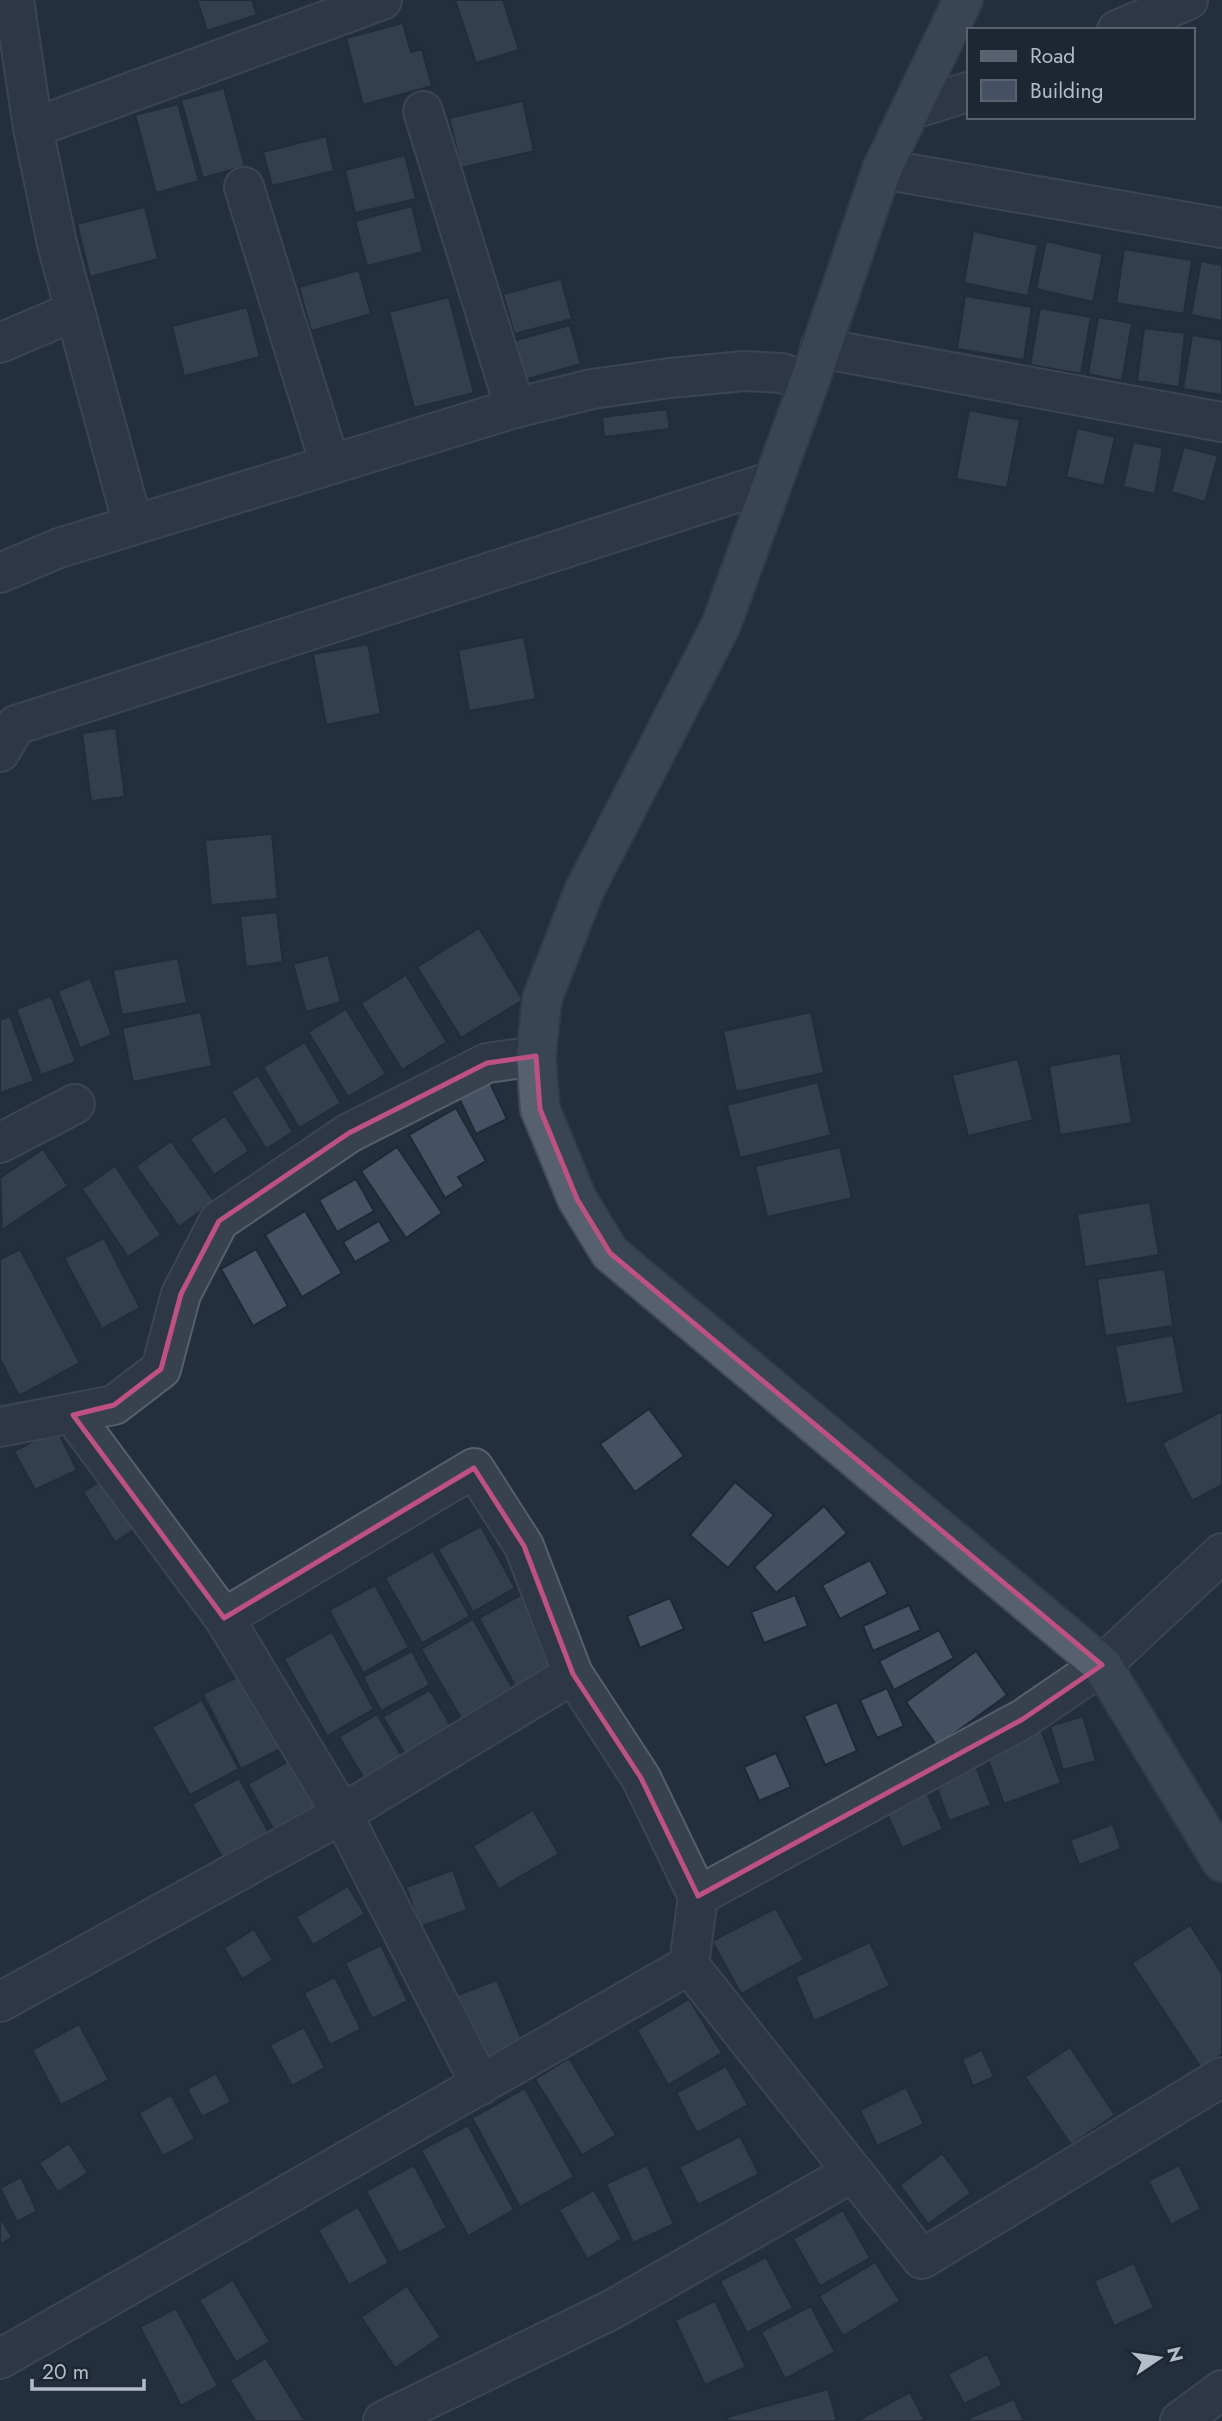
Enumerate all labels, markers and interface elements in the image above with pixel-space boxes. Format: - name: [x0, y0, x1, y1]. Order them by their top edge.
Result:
- legend: [967, 28, 1194, 119]
- text: Road: [1030, 41, 1075, 71]
- text: Building: [1030, 76, 1103, 106]
- north arrow: [1124, 2323, 1194, 2393]
- text: N: [1160, 2344, 1190, 2365]
- scale bar: [32, 2348, 144, 2392]
- text: 20 m: [42, 2357, 89, 2387]

